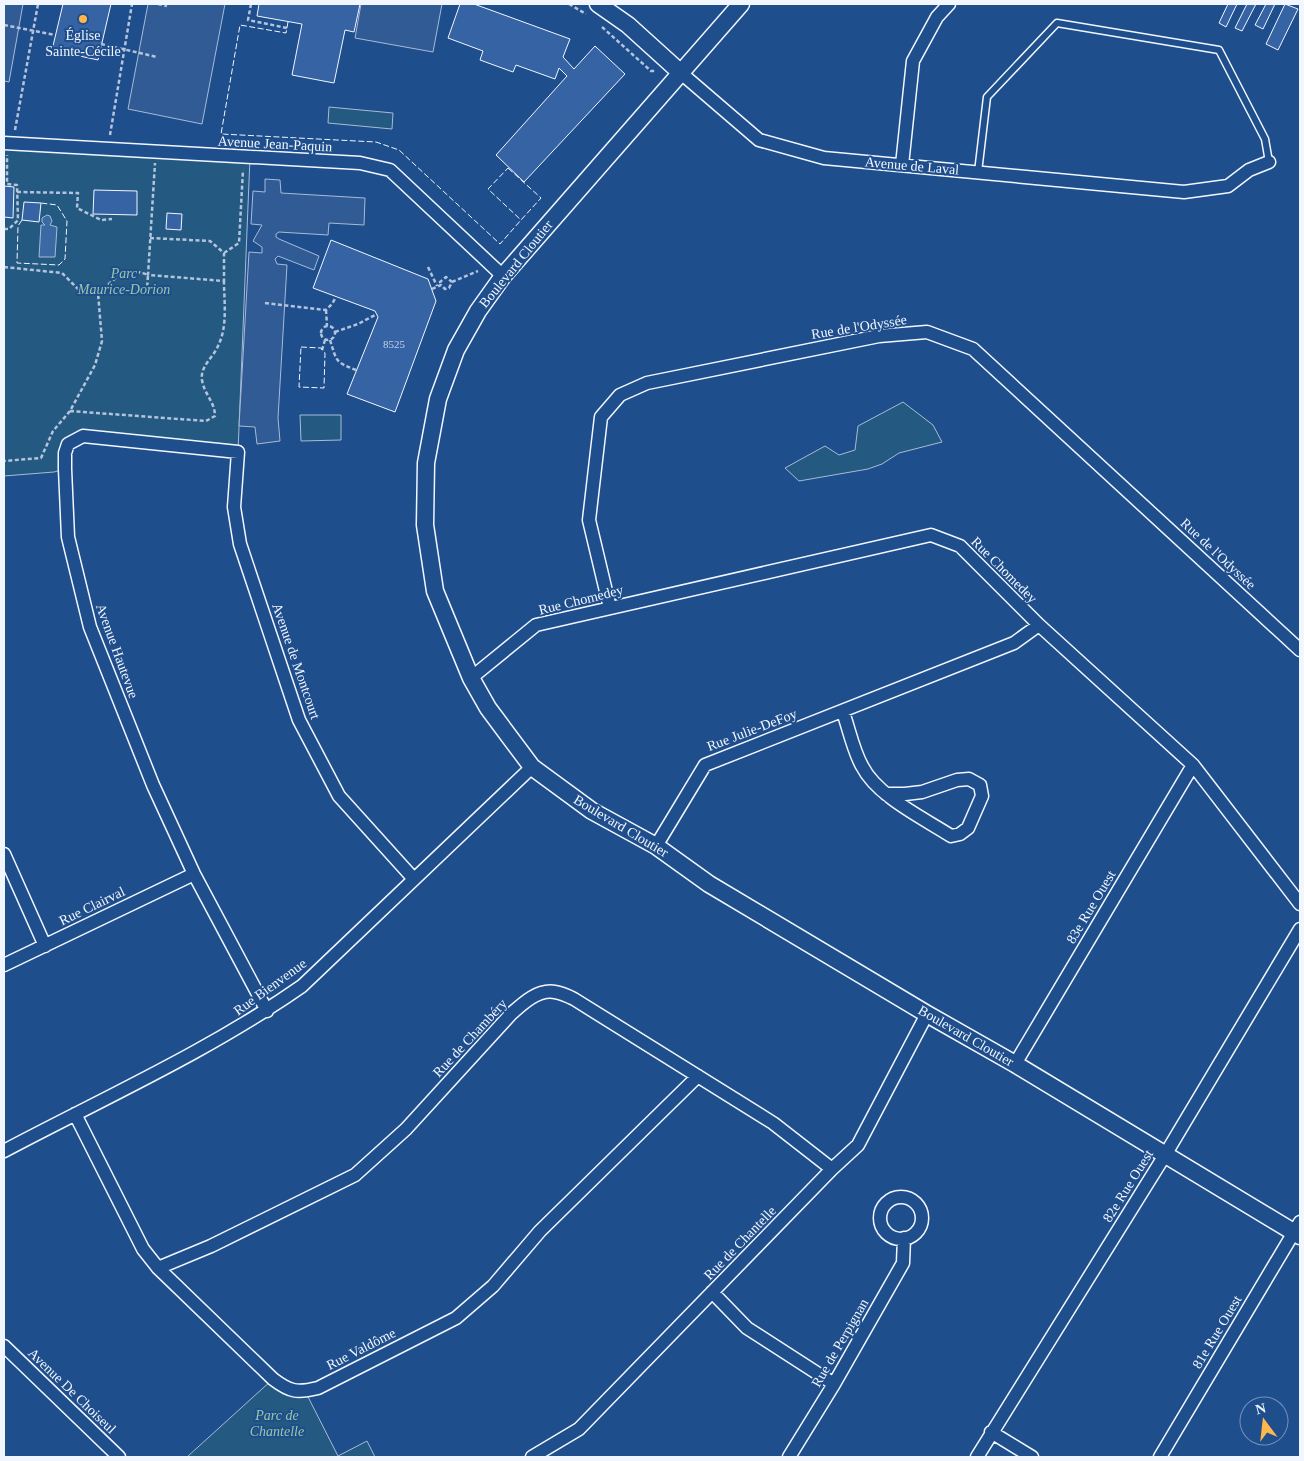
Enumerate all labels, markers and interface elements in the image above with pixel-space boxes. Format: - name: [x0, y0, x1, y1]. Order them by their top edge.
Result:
- marker: Église Sainte-Cécile: [77, 13, 89, 25]
- place label: Église Sainte-Cécile: [45, 27, 121, 59]
- street label: Avenue Jean-Paquin: [217, 134, 333, 154]
- street label: Avenue de Laval: [864, 154, 960, 178]
- street label: Boulevard Cloutier: [476, 217, 556, 311]
- park label: Parc Maurice-Dorion: [77, 266, 170, 297]
- street label: Rue de l'Odyssée: [810, 312, 908, 342]
- house number: 8525: [383, 338, 406, 350]
- street label: Rue de l'Odyssée: [1178, 516, 1258, 592]
- street label: Rue Chomedey: [968, 534, 1040, 606]
- street label: Rue Chomedey: [537, 582, 625, 618]
- street label: Avenue de Montcourt: [269, 601, 323, 721]
- street label: Avenue Hautevue: [93, 602, 141, 700]
- street label: Rue Julie-DeFoy: [705, 706, 799, 754]
- street label: Boulevard Cloutier: [571, 792, 671, 860]
- street label: 83e Rue Ouest: [1063, 868, 1119, 946]
- street label: Rue Clairval: [57, 884, 127, 928]
- street label: Rue Bienvenue: [231, 956, 309, 1018]
- street label: Rue de Chambéry: [430, 996, 510, 1080]
- street label: Boulevard Cloutier: [916, 1003, 1017, 1070]
- street label: 82e Rue Ouest: [1100, 1147, 1156, 1225]
- street label: Rue de Chantelle: [701, 1203, 779, 1283]
- street label: 81e Rue Ouest: [1189, 1293, 1245, 1371]
- street label: Rue de Perpignan: [809, 1296, 871, 1390]
- street label: Rue Valdôme: [324, 1325, 398, 1373]
- street label: Avenue De Choiseul: [25, 1345, 119, 1437]
- north arrow: [1239, 1396, 1289, 1446]
- text: N: [1254, 1400, 1268, 1417]
- park label: Parc de Chantelle: [250, 1408, 304, 1439]

